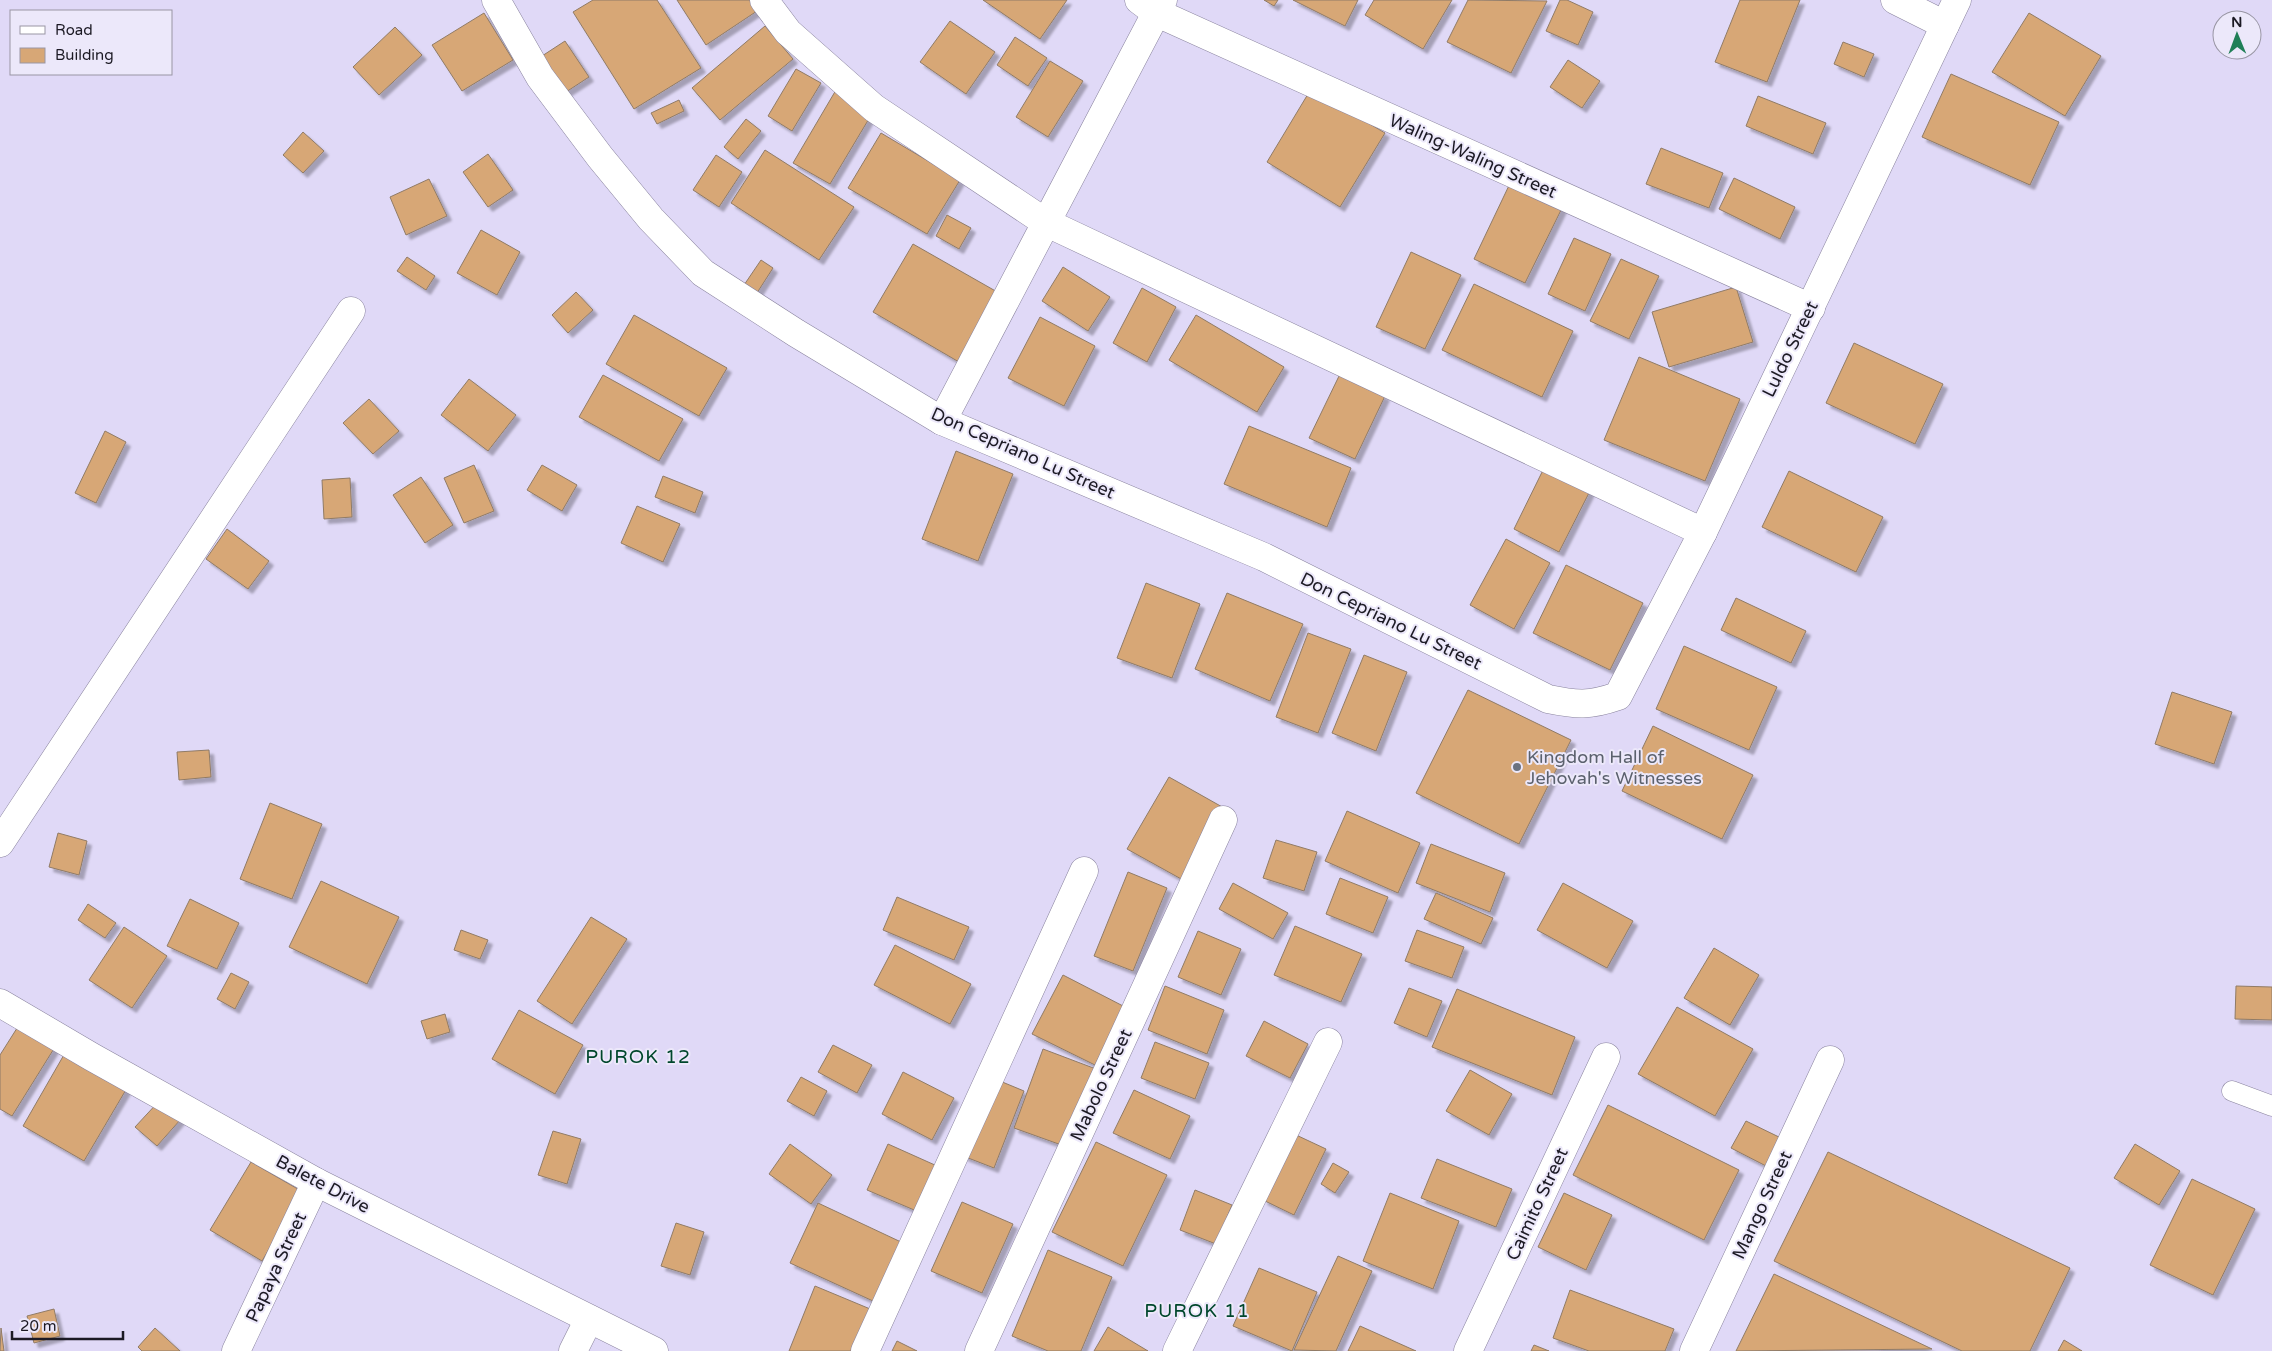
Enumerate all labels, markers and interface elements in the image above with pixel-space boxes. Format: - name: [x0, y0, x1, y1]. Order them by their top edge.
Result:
- legend: [10, 10, 172, 75]
- north arrow: [2212, 10, 2262, 60]
- text: N: [2231, 14, 2243, 31]
- text: Road: [55, 21, 93, 39]
- text: Building: [55, 46, 114, 64]
- street label: Waling-Waling Street: [1386, 109, 1560, 203]
- street label: Luldo Street: [1757, 297, 1823, 401]
- street label: Don Cepriano Lu Street: [928, 402, 1119, 504]
- street label: Don Cepriano Lu Street: [1297, 567, 1485, 675]
- place label: Kingdom Hall of Jehovah's Witnesses: [1527, 746, 1702, 789]
- marker: Kingdom Hall of Jehovah's Witnesses: [1511, 761, 1523, 773]
- street label: Mabolo Street: [1065, 1025, 1137, 1145]
- district label: PUROK 12: [585, 1046, 691, 1068]
- street label: Caimito Street: [1501, 1144, 1573, 1264]
- street label: Mango Street: [1727, 1147, 1797, 1263]
- street label: Balete Drive: [272, 1150, 374, 1218]
- street label: Papaya Street: [241, 1208, 311, 1326]
- district label: PUROK 11: [1144, 1300, 1250, 1322]
- scale bar: [12, 1308, 124, 1340]
- text: 20 m: [20, 1317, 57, 1335]

